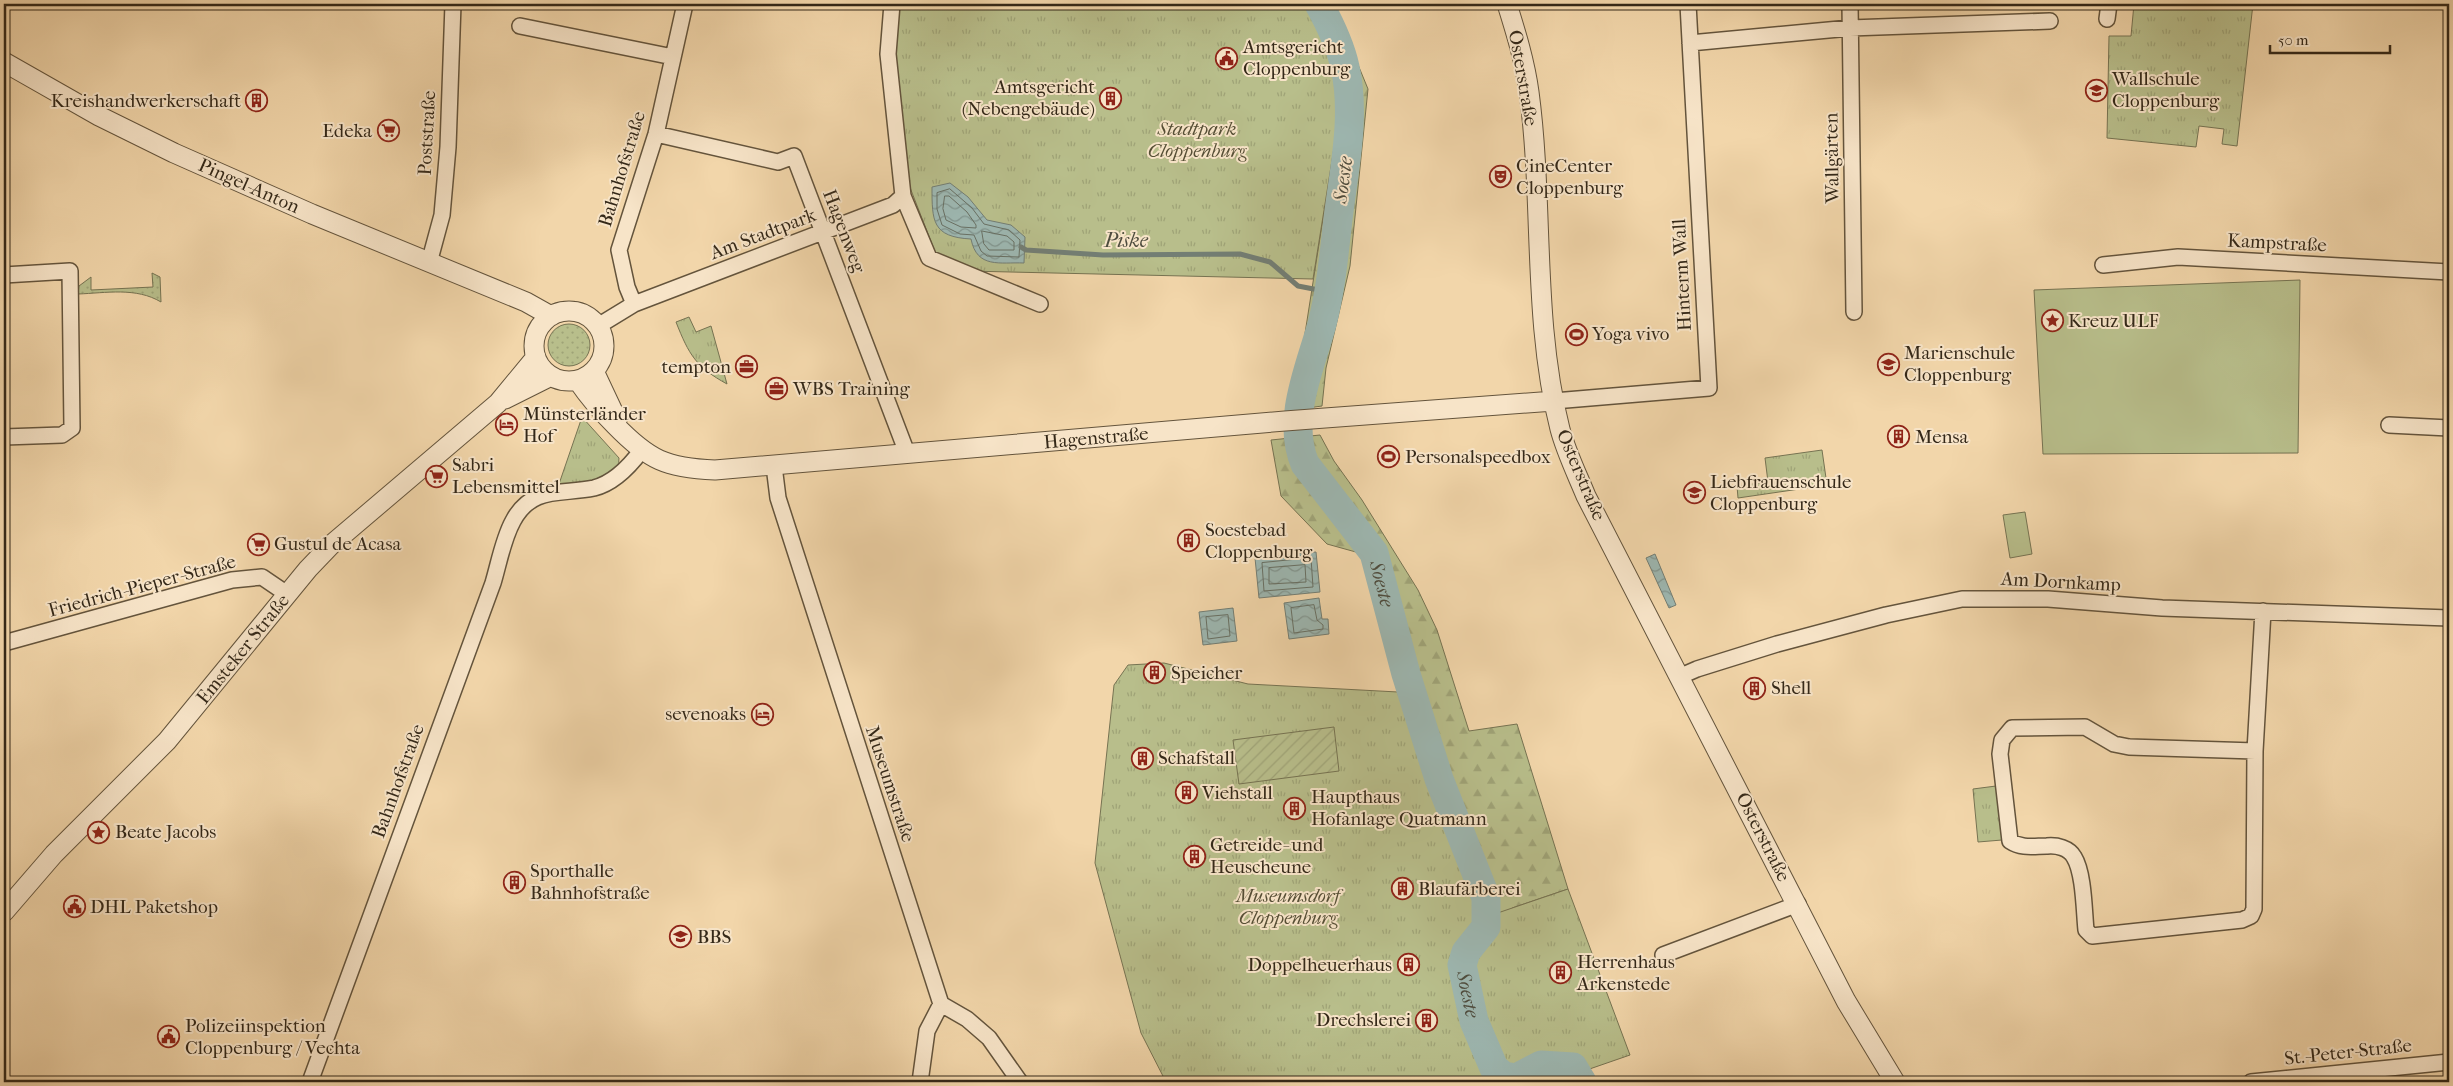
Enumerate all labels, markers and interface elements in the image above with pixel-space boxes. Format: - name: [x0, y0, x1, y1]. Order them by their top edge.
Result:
- scale bar: [2270, 22, 2390, 54]
- street label: Osterstraße: [1504, 28, 1542, 128]
- text: 50 m: [2278, 31, 2309, 49]
- place label: Amtsgericht Cloppenburg: [1242, 36, 1351, 80]
- public building icon: Amtsgericht Cloppenburg: [1215, 46, 1239, 70]
- place label: Wallschule Cloppenburg: [2111, 68, 2220, 112]
- place label: Amtsgericht (Nebengebäude): [962, 76, 1095, 120]
- school or university icon: Wallschule Cloppenburg: [2084, 78, 2108, 102]
- building icon: Amtsgericht (Nebengebäude): [1099, 86, 1123, 110]
- building icon: Kreishandwerkerschaft: [245, 89, 269, 113]
- place label: Kreishandwerkerschaft: [51, 90, 241, 112]
- street label: Poststraße: [414, 90, 440, 176]
- street label: Bahnhofstraße: [594, 109, 650, 229]
- street label: Wallgärten: [1820, 112, 1844, 205]
- park label: Stadtpark Cloppenburg: [1148, 118, 1247, 162]
- supermarket icon: Edeka: [376, 119, 400, 143]
- place label: Edeka: [322, 120, 372, 142]
- street label: Pingel-Anton: [195, 154, 303, 218]
- water label: Soeste: [1329, 154, 1357, 206]
- place label: CineCenter Cloppenburg: [1516, 155, 1624, 199]
- theatre icon: CineCenter Cloppenburg: [1488, 165, 1512, 189]
- street label: Hagenweg: [818, 186, 870, 276]
- street label: Am Stadtpark: [706, 204, 819, 265]
- street label: Hinterm Wall: [1668, 218, 1696, 332]
- water label: Piske: [1103, 229, 1149, 252]
- street label: Kampstraße: [2227, 229, 2327, 257]
- place icon: Kreuz ULF: [2040, 309, 2064, 333]
- place label: Kreuz ULF: [2068, 310, 2159, 332]
- sports icon: Yoga vivo: [1564, 322, 1588, 346]
- place label: Yoga vivo: [1591, 323, 1670, 345]
- place label: Marienschule Cloppenburg: [1904, 342, 2015, 386]
- school or university icon: Marienschule Cloppenburg: [1876, 352, 1900, 376]
- office icon: tempton: [735, 355, 759, 379]
- place label: tempton: [661, 356, 731, 378]
- office icon: WBS Training: [765, 377, 789, 401]
- place label: WBS Training: [792, 378, 911, 400]
- place label: Münsterländer Hof: [523, 403, 647, 447]
- hotel icon: Münsterländer Hof: [495, 413, 519, 437]
- street label: Hagenstraße: [1043, 422, 1149, 454]
- building icon: Mensa: [1887, 425, 1911, 449]
- street label: Osterstraße: [1552, 426, 1610, 524]
- place label: Mensa: [1915, 426, 1969, 448]
- sports icon: Personalspeedbox: [1377, 445, 1401, 469]
- place label: Personalspeedbox: [1405, 446, 1551, 468]
- place label: Sabri Lebensmittel: [452, 454, 560, 498]
- supermarket icon: Sabri Lebensmittel: [424, 464, 448, 488]
- place label: Liebfrauenschule Cloppenburg: [1710, 471, 1851, 515]
- school or university icon: Liebfrauenschule Cloppenburg: [1682, 481, 1706, 505]
- place label: Soestebad Cloppenburg: [1205, 519, 1313, 563]
- building icon: Soestebad Cloppenburg: [1177, 529, 1201, 553]
- supermarket icon: Gustul de Acasa: [246, 532, 270, 556]
- place label: Gustul de Acasa: [274, 533, 401, 555]
- street label: Friedrich-Pieper-Straße: [46, 550, 238, 622]
- water label: Soeste: [1365, 557, 1399, 610]
- street label: Am Dornkamp: [2000, 568, 2121, 596]
- street label: Emsteker Straße: [192, 590, 294, 708]
- building icon: Speicher: [1143, 661, 1167, 685]
- place label: Speicher: [1171, 662, 1243, 684]
- building icon: Shell: [1743, 676, 1767, 700]
- place label: Shell: [1771, 677, 1811, 699]
- hotel icon: sevenoaks: [750, 702, 774, 726]
- place label: sevenoaks: [665, 703, 746, 725]
- street label: Bahnhofstraße: [367, 721, 429, 841]
- street label: Museumstraße: [861, 723, 919, 845]
- building icon: Schafstall: [1130, 746, 1154, 770]
- place label: Schafstall: [1158, 747, 1235, 769]
- building icon: Viehstall: [1174, 781, 1198, 805]
- place label: Viehstall: [1201, 782, 1273, 804]
- place label: Haupthaus Hofanlage Quatmann: [1311, 786, 1487, 830]
- street label: Osterstraße: [1731, 789, 1795, 885]
- building icon: Haupthaus Hofanlage Quatmann: [1283, 796, 1307, 820]
- place icon: Beate Jacobs: [87, 820, 111, 844]
- place label: Beate Jacobs: [115, 821, 216, 843]
- place label: Getreide- und Heuscheune: [1210, 834, 1324, 878]
- building icon: Getreide- und Heuscheune: [1182, 844, 1206, 868]
- place label: Sporthalle Bahnhofstraße: [530, 860, 650, 904]
- building icon: Sporthalle Bahnhofstraße: [502, 870, 526, 894]
- building icon: Blaufärberei: [1390, 877, 1414, 901]
- place label: Blaufärberei: [1418, 878, 1521, 900]
- park label: Museumsdorf Cloppenburg: [1234, 885, 1344, 929]
- public building icon: DHL Paketshop: [62, 895, 86, 919]
- place label: DHL Paketshop: [90, 896, 218, 918]
- school or university icon: BBS: [669, 925, 693, 949]
- place label: BBS: [697, 926, 732, 948]
- place label: Herrenhaus Arkenstede: [1576, 951, 1675, 995]
- building icon: Doppelheuerhaus: [1396, 953, 1420, 977]
- place label: Doppelheuerhaus: [1248, 954, 1392, 976]
- building icon: Herrenhaus Arkenstede: [1549, 961, 1573, 985]
- water label: Soeste: [1452, 968, 1485, 1020]
- building icon: Drechslerei: [1415, 1008, 1439, 1032]
- place label: Drechslerei: [1316, 1009, 1411, 1031]
- place label: Polizeiinspektion Cloppenburg / Vechta: [185, 1015, 360, 1059]
- public building icon: Polizeiinspektion Cloppenburg / Vechta: [157, 1025, 181, 1049]
- street label: St.-Peter-Straße: [2283, 1034, 2413, 1070]

